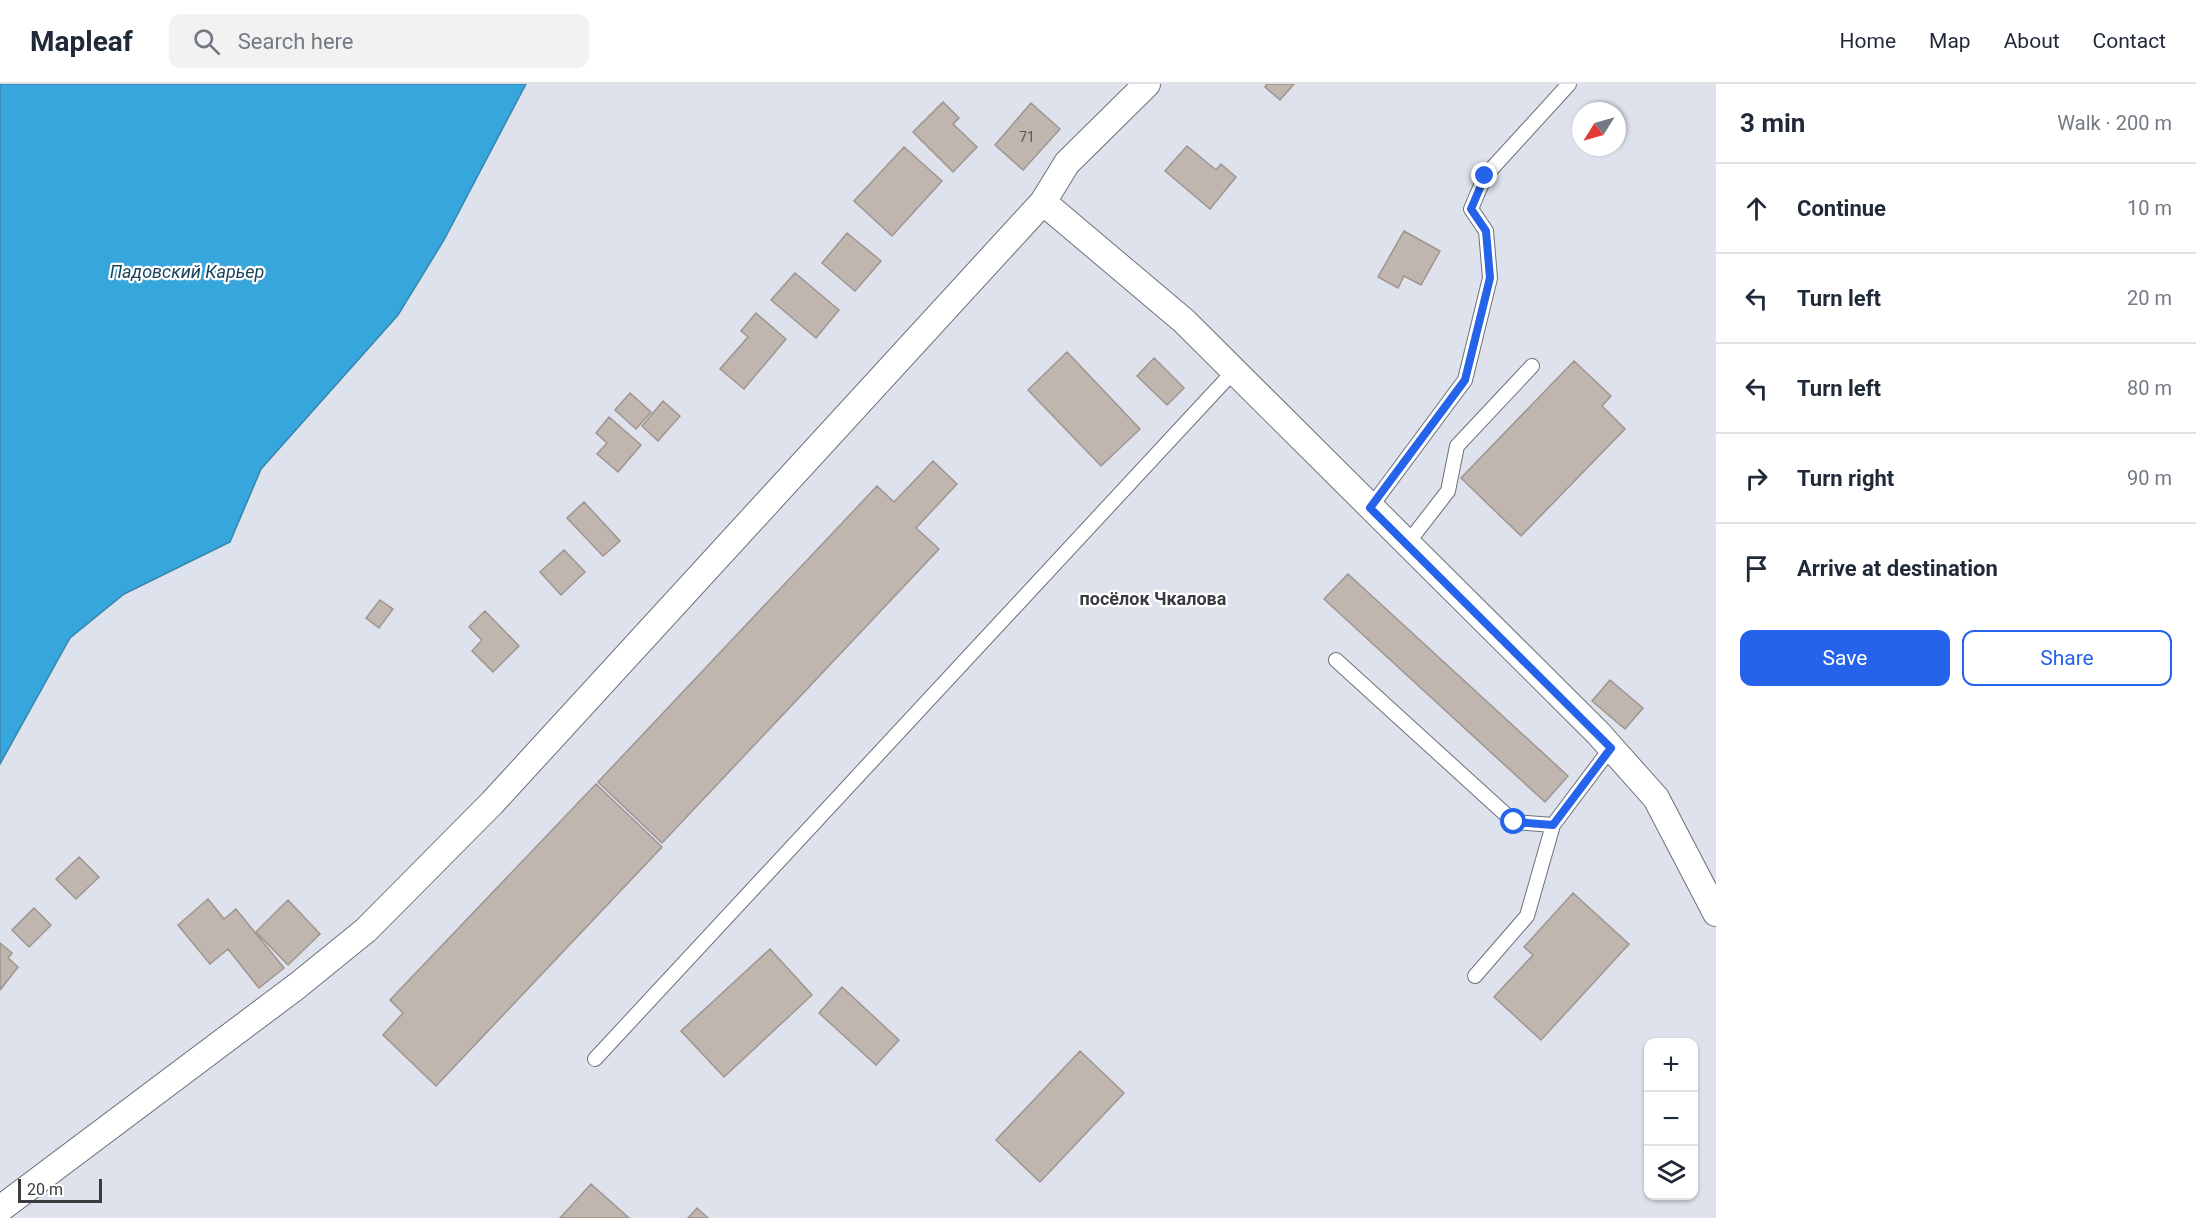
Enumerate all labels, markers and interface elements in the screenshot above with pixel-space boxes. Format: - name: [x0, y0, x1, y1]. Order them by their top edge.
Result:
- search box: [169, 14, 589, 68]
- text: Mapleaf: [30, 25, 133, 58]
- icon: search: [190, 25, 223, 58]
- text: Search here: [238, 29, 354, 54]
- text: Home: [1840, 29, 1896, 53]
- text: Map: [1929, 29, 1971, 53]
- text: About: [2004, 29, 2060, 53]
- text: Contact: [2093, 29, 2166, 53]
- north arrow: [1572, 102, 1626, 156]
- text: 3 min: [1740, 108, 1805, 138]
- text: Walk · 200 m: [2057, 111, 2172, 135]
- house number: 71: [1019, 129, 1035, 145]
- route end: [1471, 162, 1497, 188]
- icon: ahead: [1740, 192, 1773, 225]
- text: Continue: [1797, 196, 1886, 221]
- text: 10 m: [2127, 196, 2172, 220]
- water label: Падовский Карьер: [110, 261, 264, 282]
- icon: left: [1740, 282, 1773, 315]
- text: Turn left: [1797, 286, 1881, 311]
- text: 20 m: [2127, 286, 2172, 310]
- icon: left: [1740, 372, 1773, 405]
- text: Turn left: [1797, 376, 1881, 401]
- text: 80 m: [2127, 376, 2172, 400]
- icon: right: [1740, 462, 1773, 495]
- text: Turn right: [1797, 466, 1894, 491]
- text: 90 m: [2127, 466, 2172, 490]
- icon: arrive: [1740, 552, 1773, 585]
- text: Arrive at destination: [1797, 556, 1998, 581]
- district label: посёлок Чкалова: [1080, 588, 1227, 609]
- button: Save: [1740, 630, 1950, 686]
- button: Share: [1962, 630, 2172, 686]
- route start: [1500, 808, 1526, 834]
- map controls: [1644, 1038, 1698, 1200]
- button: +: [1644, 1038, 1698, 1092]
- button: −: [1644, 1092, 1698, 1146]
- button: layers: [1644, 1146, 1698, 1200]
- scale bar: [18, 1176, 102, 1204]
- text: 20 m: [27, 1180, 63, 1199]

